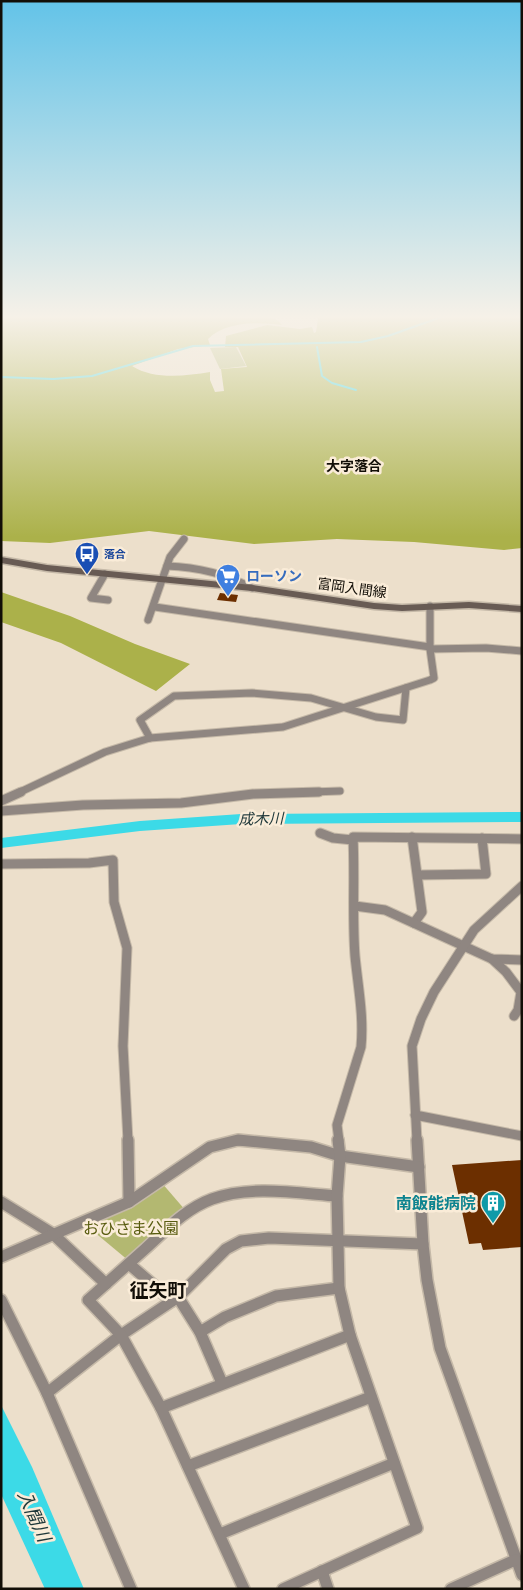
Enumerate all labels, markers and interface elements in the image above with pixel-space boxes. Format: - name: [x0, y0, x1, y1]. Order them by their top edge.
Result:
- district label: 大字落合: [326, 457, 382, 475]
- bus stop icon: 落合: [74, 541, 100, 575]
- place label: 落合: [104, 547, 126, 561]
- supermarket icon: ローソン: [215, 563, 241, 597]
- place label: ローソン: [246, 567, 302, 585]
- street label: 富岡入間線: [316, 574, 388, 602]
- water label: 成木川: [238, 809, 286, 828]
- building icon: 南飯能病院: [480, 1190, 506, 1224]
- place label: 南飯能病院: [396, 1193, 476, 1213]
- park label: おひさま公園: [83, 1218, 179, 1238]
- district label: 征矢町: [129, 1278, 187, 1302]
- water label: 入間川: [13, 1486, 57, 1547]

